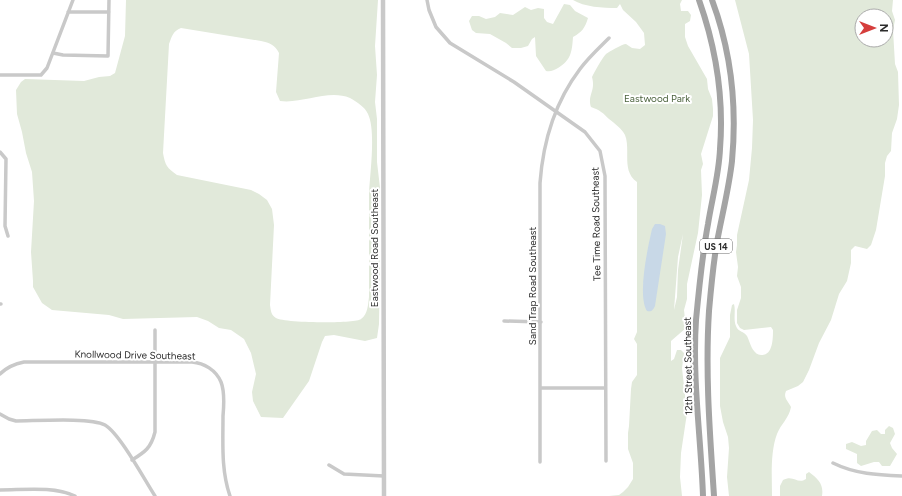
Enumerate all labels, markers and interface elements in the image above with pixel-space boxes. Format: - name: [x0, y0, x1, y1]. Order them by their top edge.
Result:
- north arrow: [854, 8, 894, 48]
- text: N: [877, 24, 890, 32]
- park label: Eastwood Park: [624, 92, 690, 105]
- street label: Tee Time Road Southeast: [589, 167, 603, 281]
- street label: Eastwood Road Southeast: [368, 189, 381, 307]
- street label: Sand Trap Road Southeast: [526, 227, 539, 345]
- road number: US 14: [700, 239, 732, 253]
- street label: 12th Street Southeast: [681, 317, 695, 415]
- street label: Knollwood Drive Southeast: [74, 347, 196, 363]

